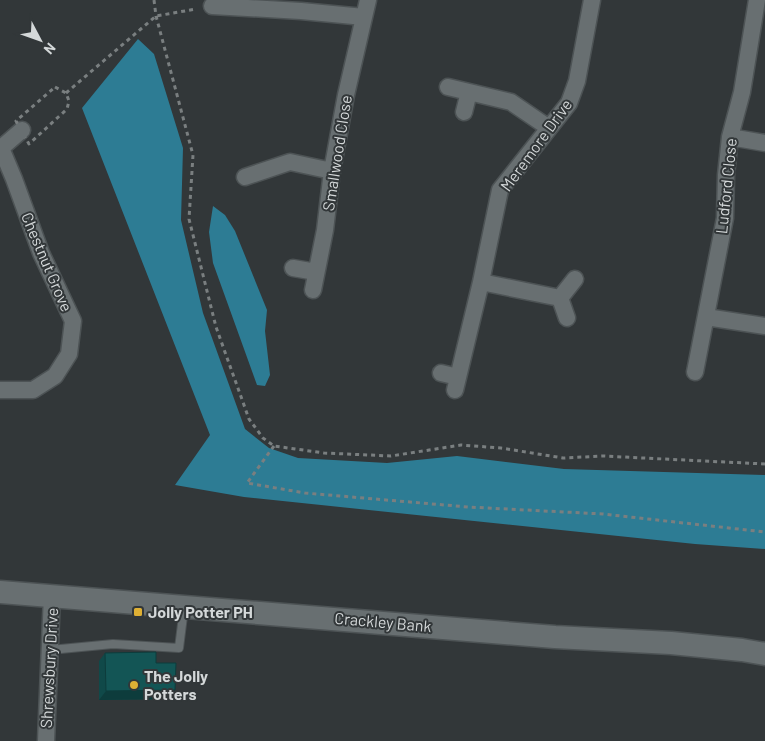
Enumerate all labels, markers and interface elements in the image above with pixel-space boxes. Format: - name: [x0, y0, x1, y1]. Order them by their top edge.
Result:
- north arrow: [15, 15, 65, 65]
- text: N: [41, 40, 60, 58]
- street label: Smallwood Close: [318, 94, 355, 212]
- street label: Meremore Drive: [496, 95, 575, 194]
- street label: Ludford Close: [711, 137, 740, 235]
- street label: Chestnut Grove: [18, 209, 77, 314]
- place label: Jolly Potter PH: [148, 602, 253, 621]
- marker: Jolly Potter PH: [132, 606, 144, 618]
- street label: Shrewsbury Drive: [36, 607, 61, 729]
- street label: Crackley Bank: [334, 608, 432, 635]
- place label: The Jolly Potters: [144, 666, 208, 703]
- marker: The Jolly Potters: [128, 679, 140, 691]

